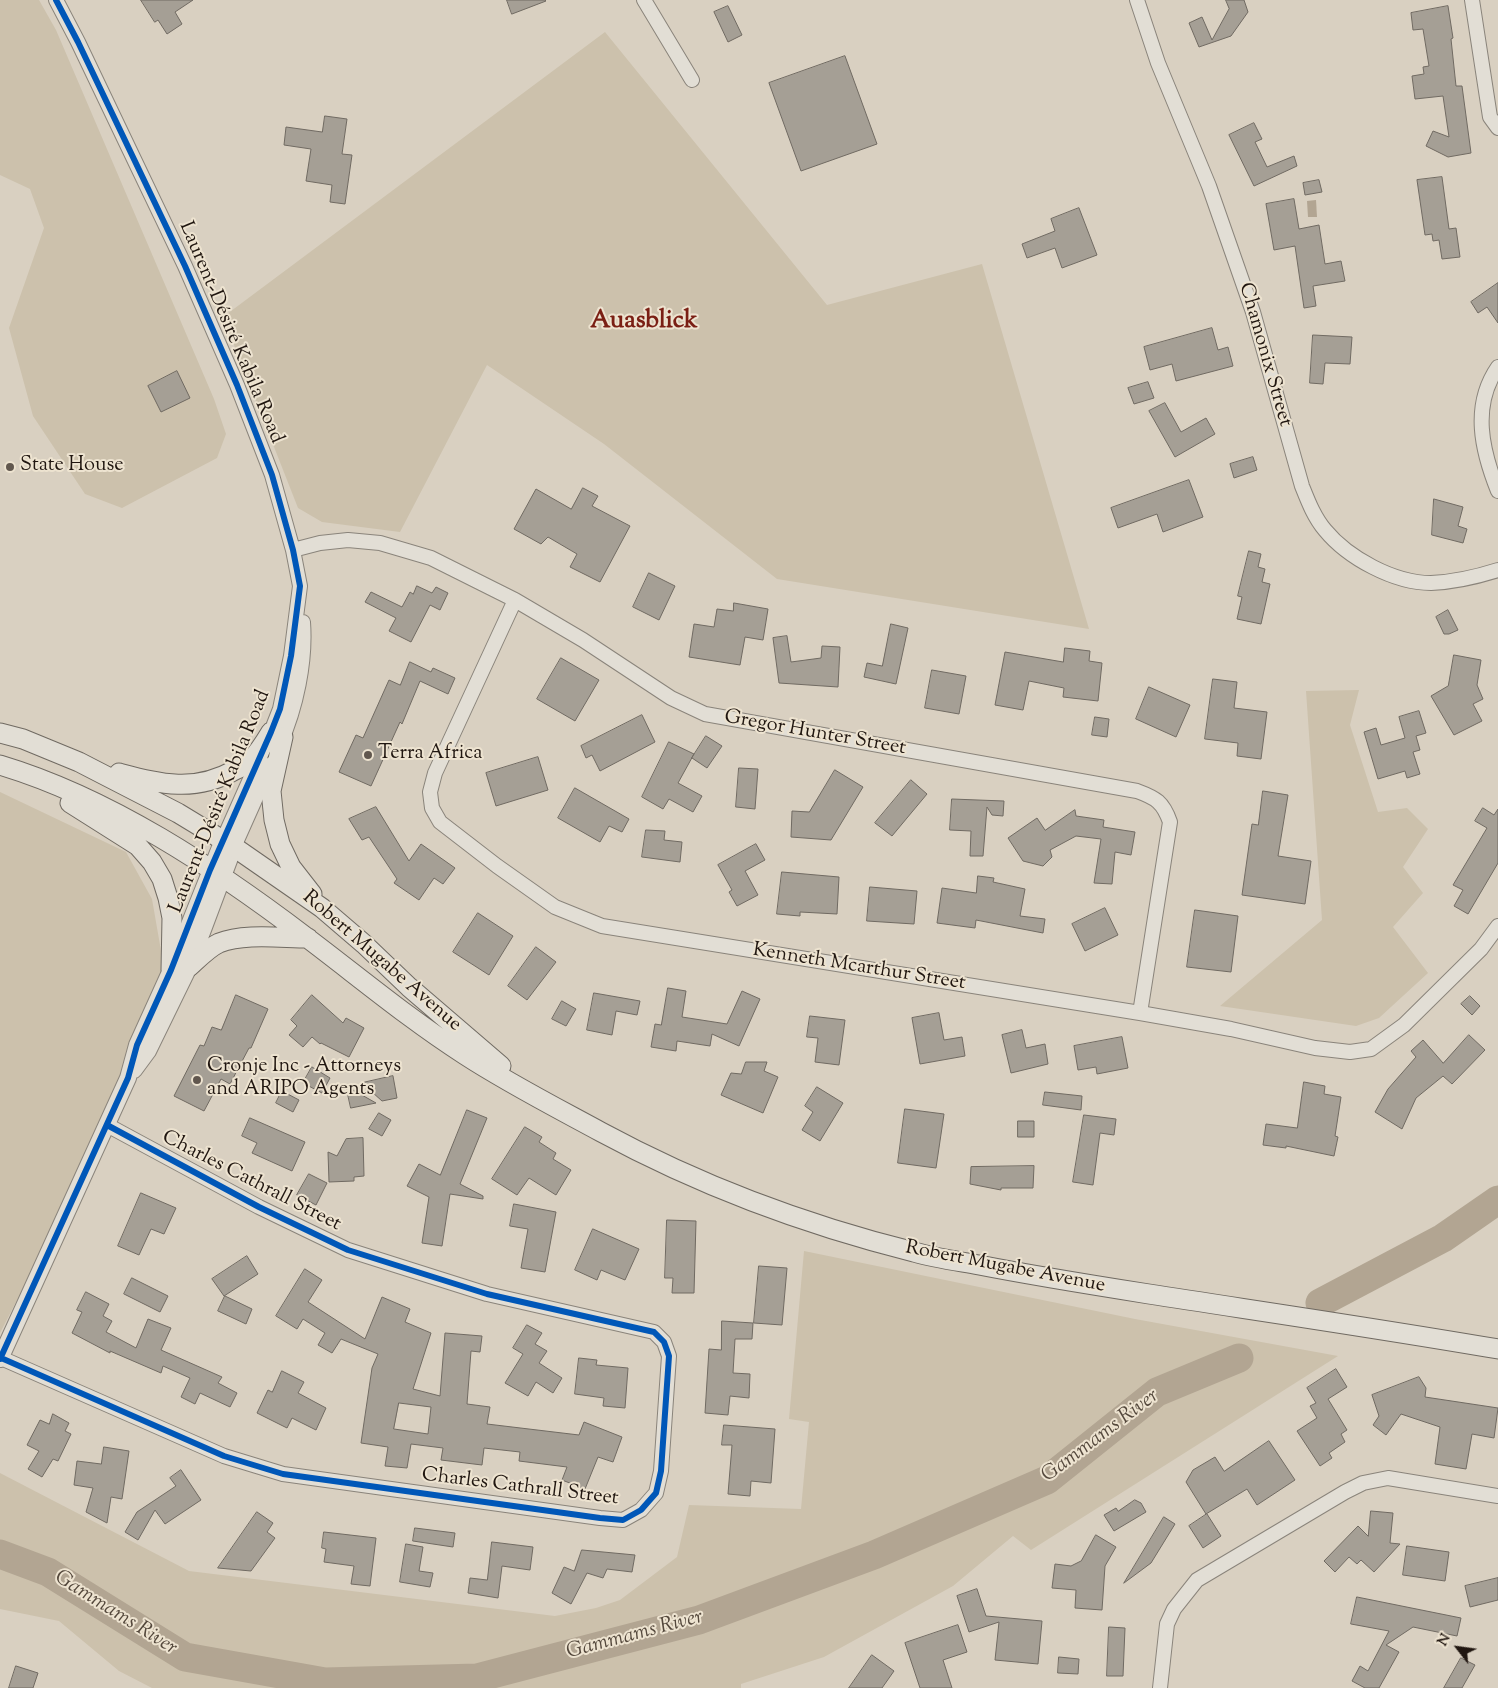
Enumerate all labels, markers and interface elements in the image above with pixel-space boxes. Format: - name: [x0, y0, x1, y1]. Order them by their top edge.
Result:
- street label: Laurent-Désiré Kabila Road: [172, 219, 288, 447]
- street label: Chamonix Street: [1232, 280, 1296, 430]
- district label: Auasblick: [590, 308, 698, 338]
- place label: State House: [20, 455, 124, 479]
- marker: State House: [4, 461, 16, 473]
- street label: Laurent-Désiré Kabila Road: [165, 687, 277, 917]
- street label: Gregor Hunter Street: [722, 706, 908, 762]
- place label: Terra Africa: [378, 743, 483, 767]
- marker: Terra Africa: [362, 749, 374, 761]
- street label: Robert Mugabe Avenue: [296, 886, 466, 1038]
- street label: Kenneth Mcarthur Street: [751, 939, 967, 997]
- place label: Cronje Inc - Attorneys and ARIPO Agents: [207, 1056, 401, 1103]
- marker: Cronje Inc - Attorneys and ARIPO Agents: [191, 1074, 203, 1086]
- street label: Charles Cathrall Street: [157, 1126, 345, 1238]
- street label: Robert Mugabe Avenue: [903, 1237, 1107, 1299]
- water label: Gammams River: [1037, 1385, 1165, 1489]
- street label: Charles Cathrall Street: [420, 1464, 620, 1512]
- water label: Gammams River: [49, 1566, 181, 1662]
- water label: Gammams River: [564, 1606, 706, 1666]
- north arrow: [1433, 1623, 1483, 1673]
- text: N: [1434, 1631, 1456, 1650]

